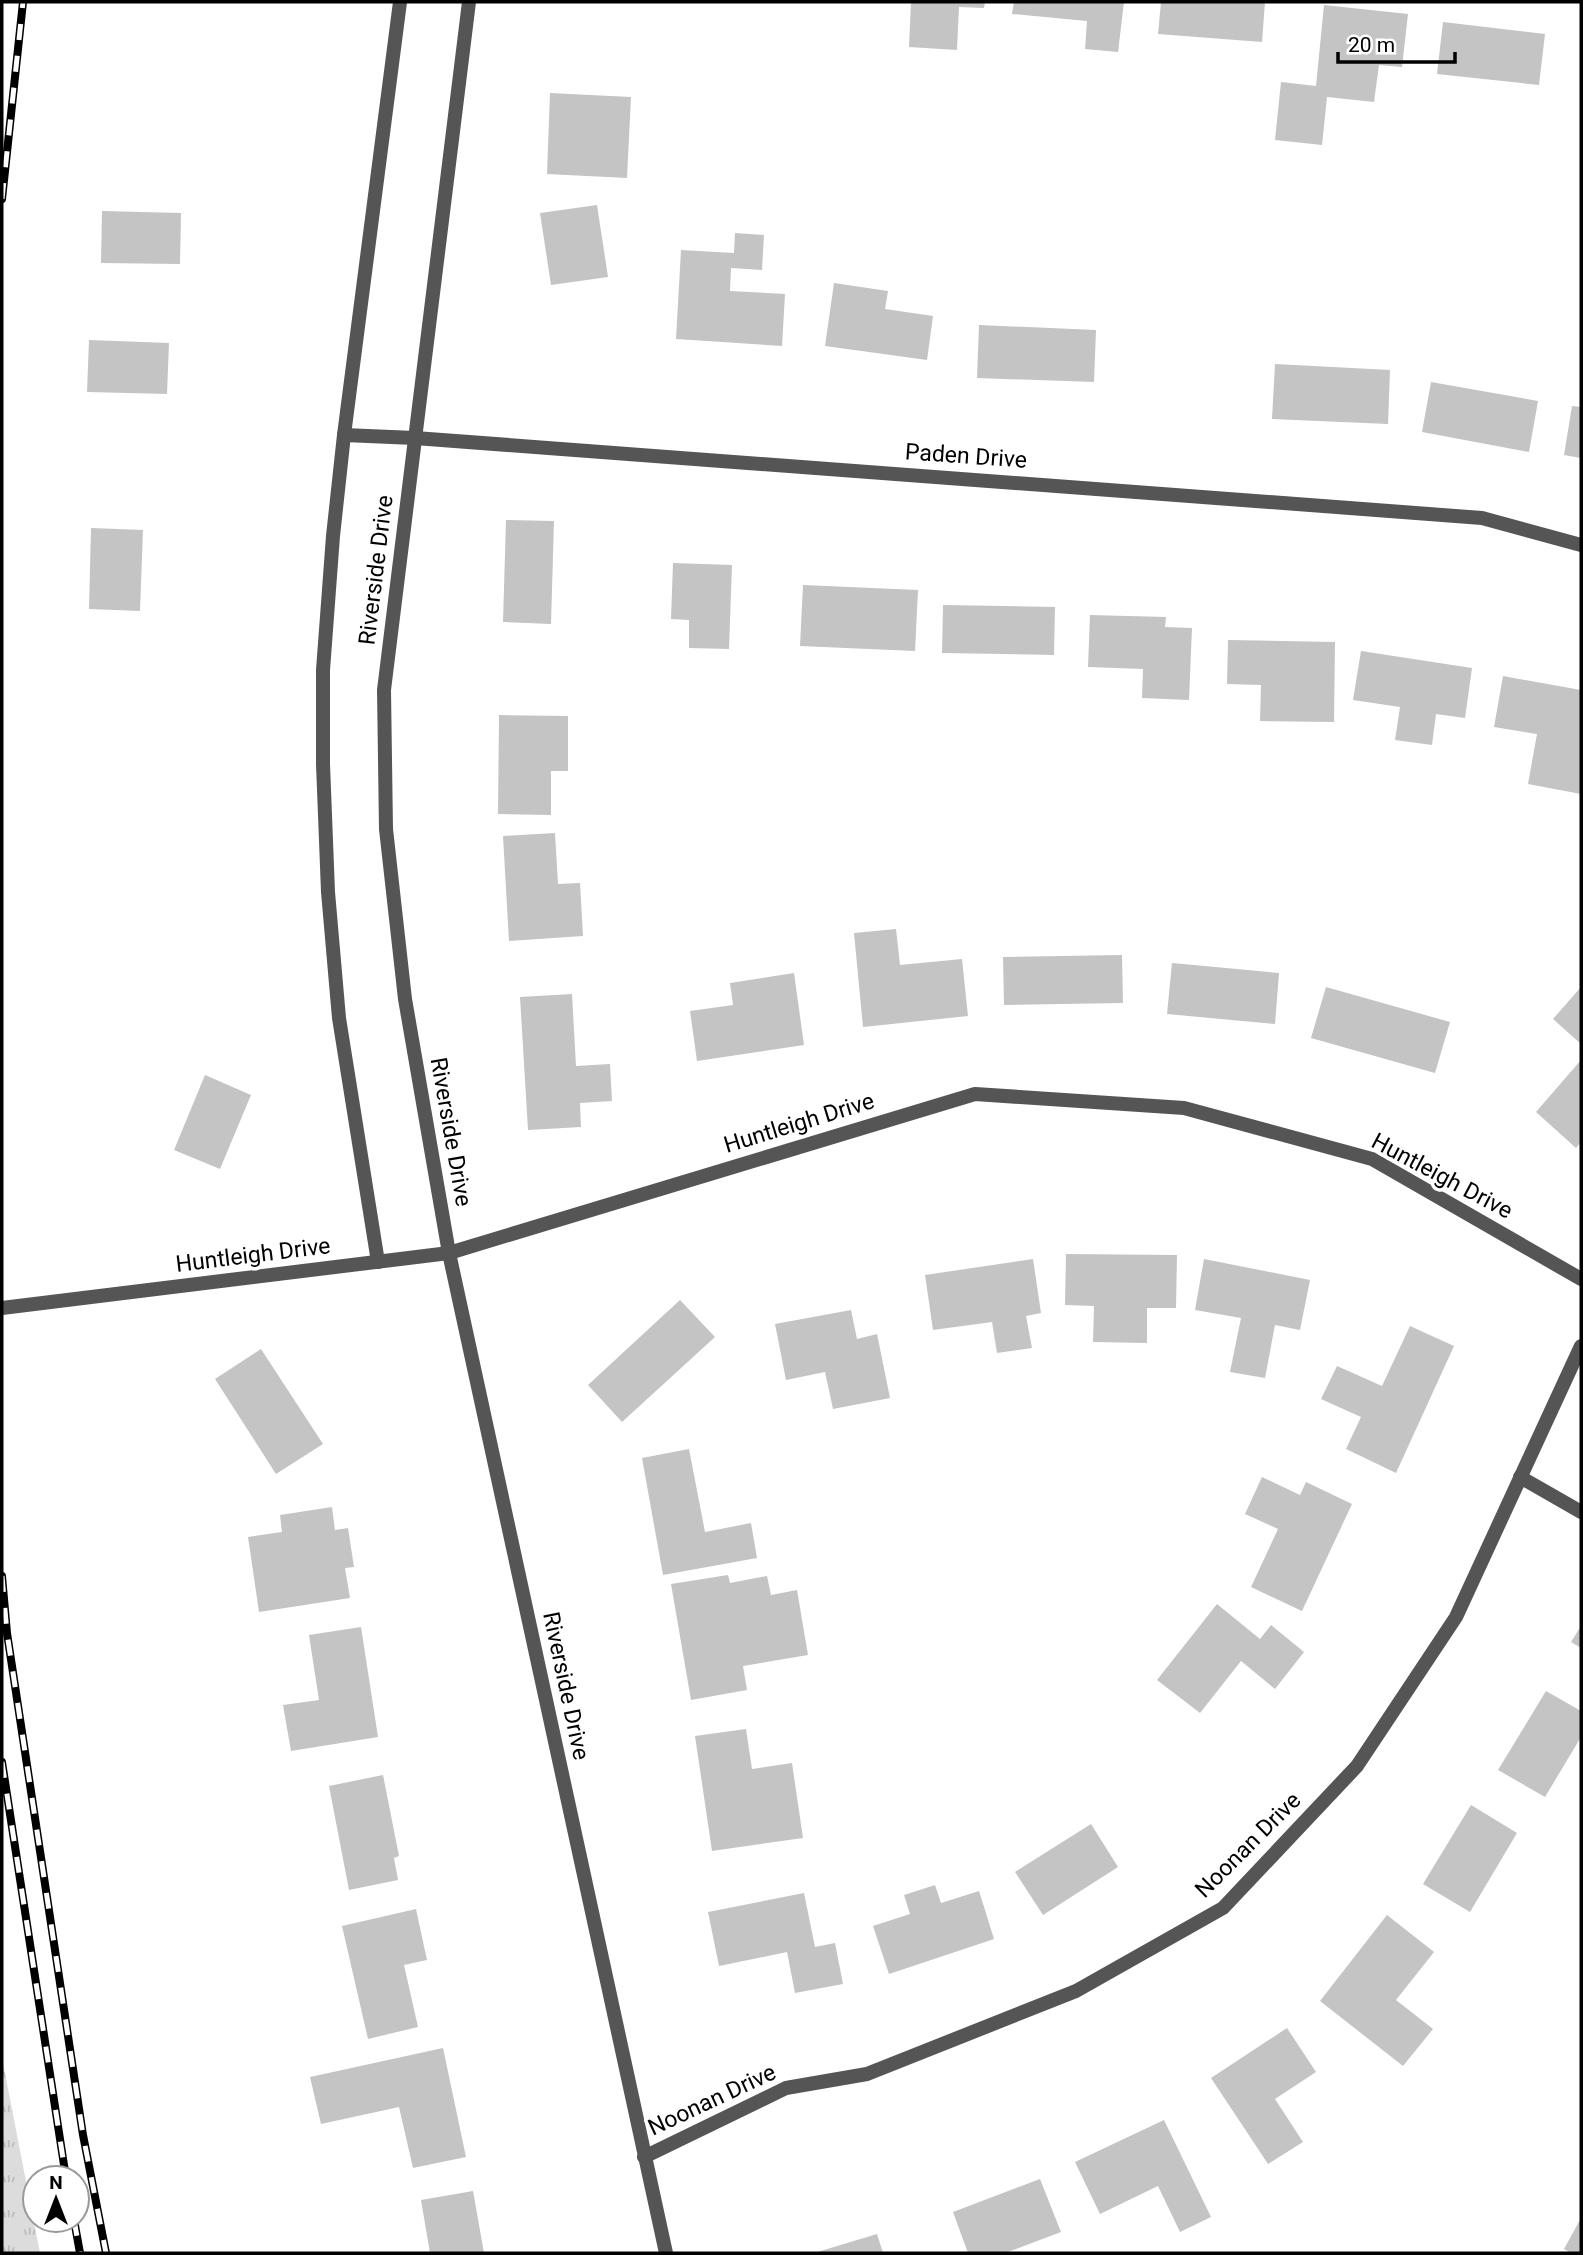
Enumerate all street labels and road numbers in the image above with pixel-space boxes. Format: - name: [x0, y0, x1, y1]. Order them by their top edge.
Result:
- street label: Paden Drive: [904, 438, 1028, 474]
- street label: Riverside Drive: [353, 494, 399, 646]
- street label: Riverside Drive: [425, 1055, 477, 1209]
- street label: Huntleigh Drive: [721, 1087, 877, 1159]
- street label: Huntleigh Drive: [1367, 1128, 1517, 1224]
- street label: Huntleigh Drive: [174, 1232, 332, 1278]
- street label: Riverside Drive: [537, 1609, 595, 1763]
- street label: Noonan Drive: [1190, 1787, 1306, 1903]
- street label: Noonan Drive: [644, 2059, 780, 2141]

